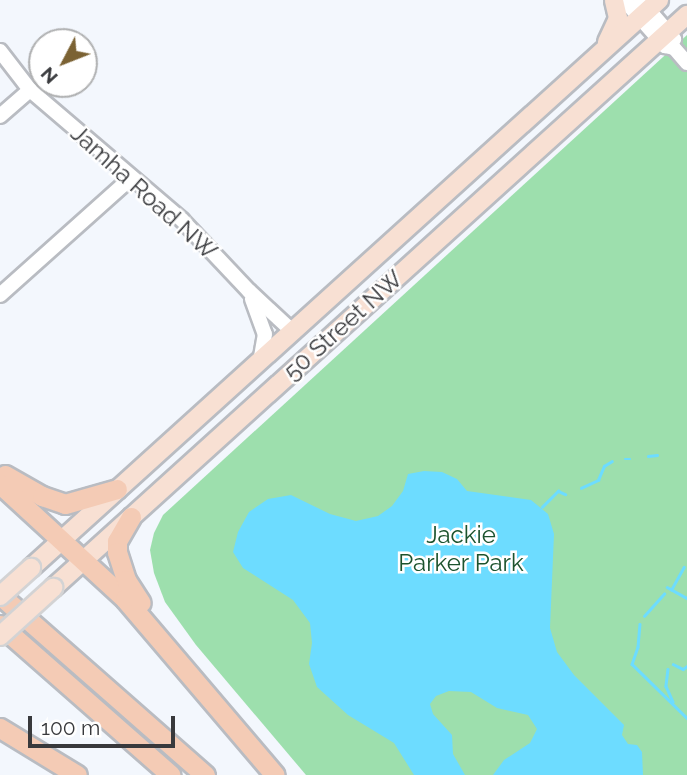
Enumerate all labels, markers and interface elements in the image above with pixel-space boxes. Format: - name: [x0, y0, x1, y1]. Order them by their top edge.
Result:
- north arrow: [28, 28, 98, 98]
- text: N: [36, 63, 62, 88]
- street label: Jamha Road NW: [65, 119, 223, 265]
- street label: 50 Street NW: [278, 264, 408, 386]
- park label: Jackie Parker Park: [398, 521, 524, 577]
- scale bar: [32, 702, 178, 746]
- text: 100 m: [41, 715, 100, 740]

